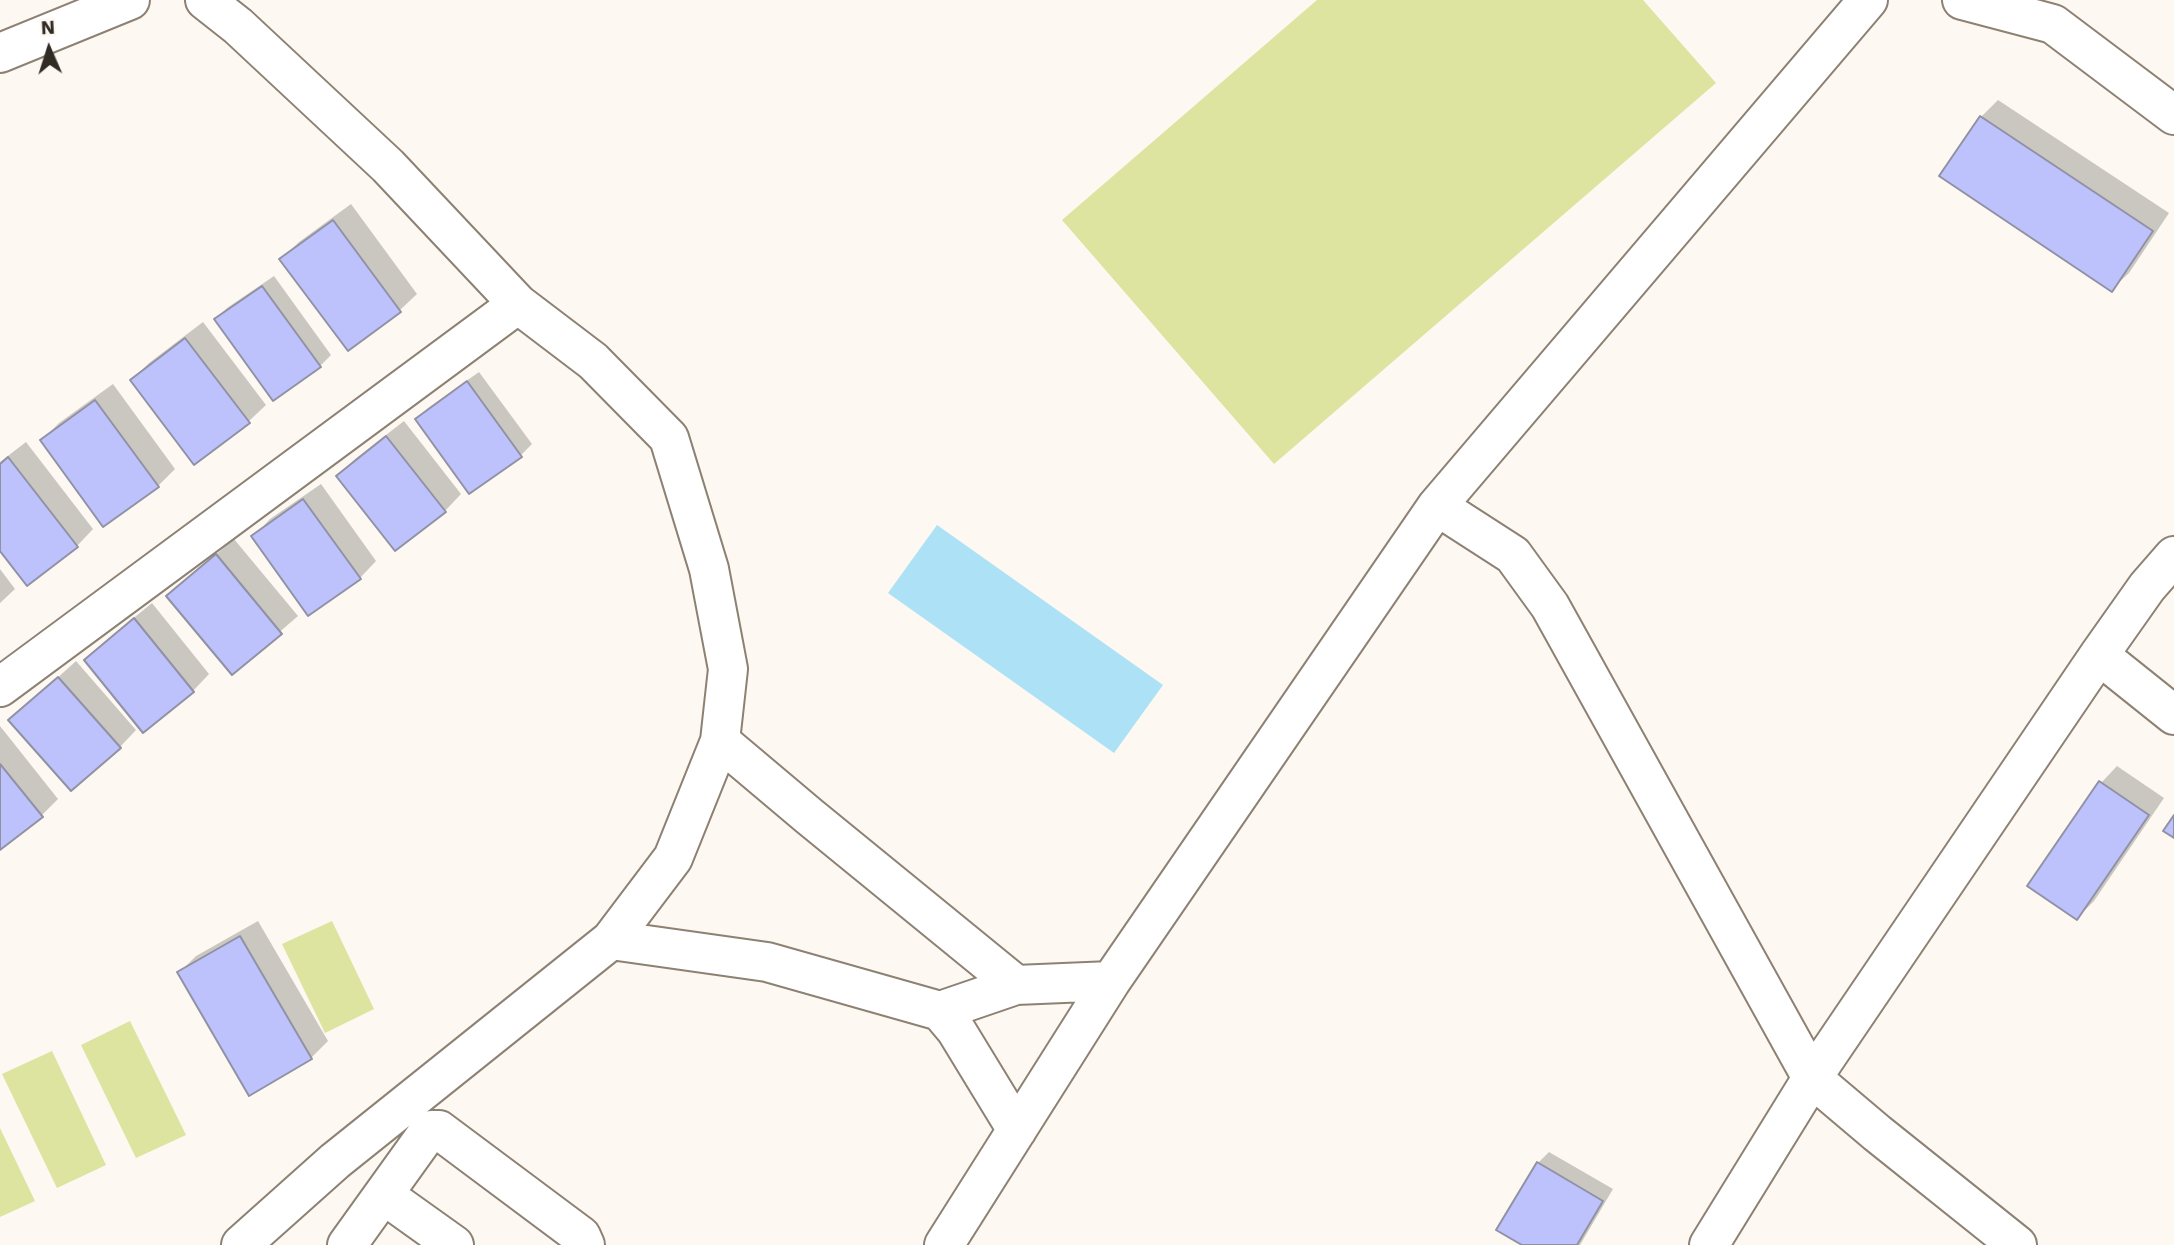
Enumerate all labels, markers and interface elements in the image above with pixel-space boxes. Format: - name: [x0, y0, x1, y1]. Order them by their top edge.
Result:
- north arrow: [14, 14, 84, 84]
- text: N: [40, 16, 56, 39]

